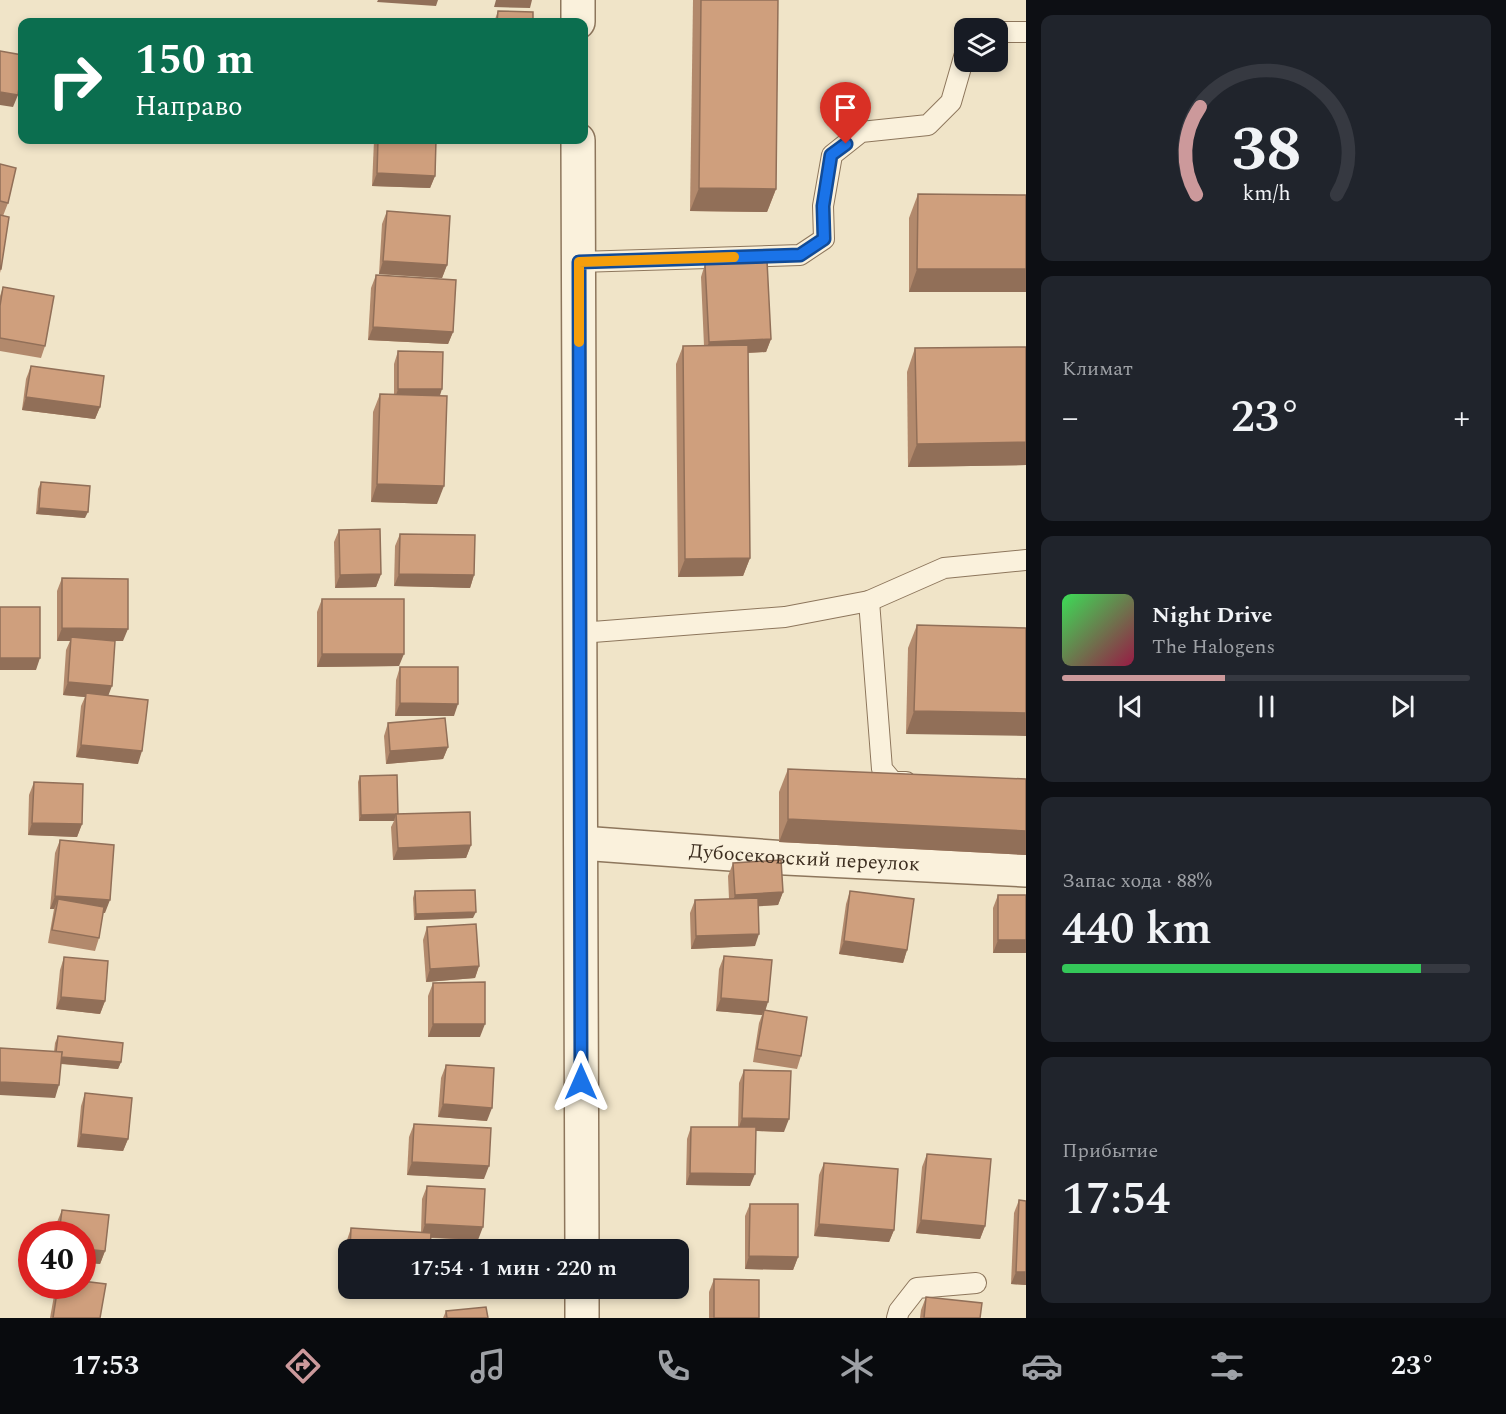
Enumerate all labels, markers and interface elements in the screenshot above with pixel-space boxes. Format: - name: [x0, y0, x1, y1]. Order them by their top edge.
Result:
- map controls: [954, 18, 1008, 72]
- button: layers: [954, 18, 1008, 72]
- text: 150 m: [135, 29, 254, 92]
- icon: right: [36, 42, 114, 120]
- pin: [820, 82, 871, 144]
- text: Направо: [135, 86, 243, 128]
- icon: arrive: [829, 91, 862, 124]
- text: 38: [1231, 103, 1301, 198]
- text: km/h: [1242, 177, 1290, 210]
- text: Климат: [1062, 354, 1133, 384]
- text: 23°: [1231, 383, 1301, 452]
- text: −: [1062, 393, 1079, 443]
- text: +: [1454, 393, 1470, 443]
- text: Night Drive: [1152, 599, 1272, 632]
- text: The Halogens: [1152, 632, 1275, 662]
- icon: previous: [1114, 690, 1147, 723]
- icon: pause: [1250, 690, 1283, 723]
- icon: next: [1386, 690, 1419, 723]
- street label: Дубосековский переулок: [688, 836, 921, 880]
- text: Запас хода · 88%: [1062, 866, 1212, 896]
- text: 440 km: [1062, 895, 1212, 964]
- position arrow: [549, 1050, 613, 1114]
- text: Прибытие: [1062, 1136, 1158, 1166]
- text: 17:54: [1062, 1165, 1170, 1234]
- speed limit sign: 40: [18, 1221, 96, 1299]
- text: 17:54 · 1 мин · 220 m: [410, 1252, 617, 1285]
- text: 17:53: [71, 1345, 139, 1387]
- icon: directions: [282, 1345, 324, 1387]
- icon: music: [467, 1345, 509, 1387]
- icon: phone: [652, 1345, 694, 1387]
- icon: climate: [836, 1345, 878, 1387]
- icon: car: [1021, 1345, 1063, 1387]
- icon: filters: [1206, 1345, 1248, 1387]
- text: 23°: [1391, 1345, 1435, 1387]

